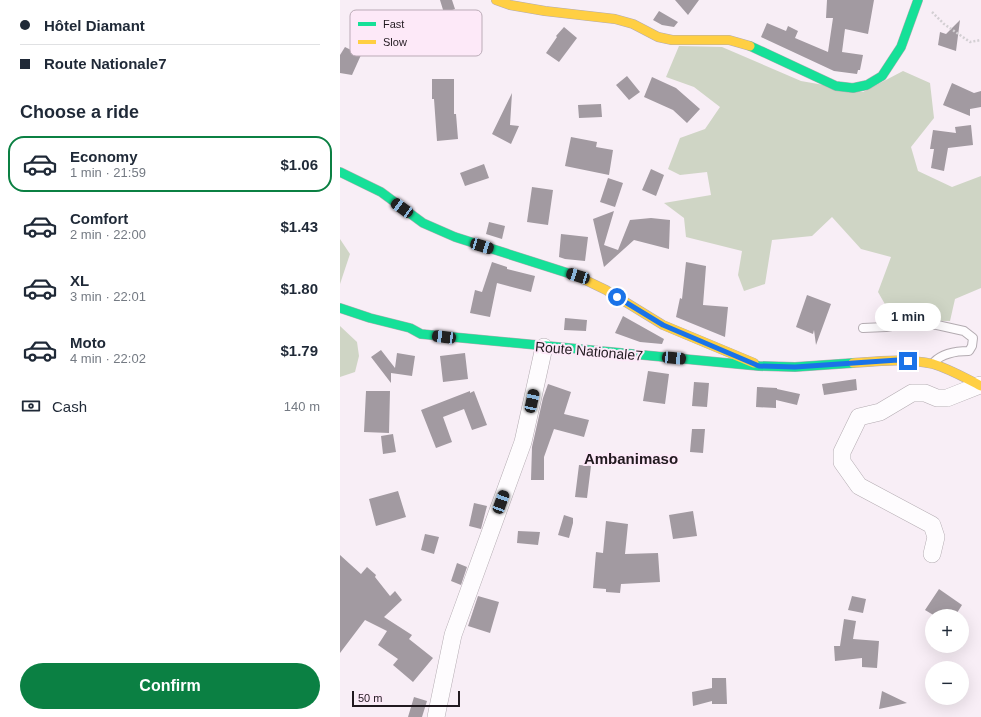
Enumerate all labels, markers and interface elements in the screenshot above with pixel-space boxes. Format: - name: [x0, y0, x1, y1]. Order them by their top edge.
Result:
- legend: [350, 10, 482, 56]
- text: Hôtel Diamant: [44, 17, 145, 34]
- text: Fast: [383, 18, 404, 30]
- text: Slow: [383, 36, 407, 48]
- text: Route Nationale7: [44, 55, 167, 72]
- text: Choose a ride: [20, 102, 139, 122]
- icon: car: [22, 146, 58, 182]
- text: Economy: [70, 148, 138, 165]
- text: $1.06: [280, 156, 318, 173]
- text: 1 min · 21:59: [70, 165, 146, 180]
- car: [389, 196, 415, 220]
- icon: car: [22, 208, 58, 244]
- text: Comfort: [70, 210, 128, 227]
- text: $1.43: [280, 218, 318, 235]
- text: 2 min · 22:00: [70, 227, 146, 242]
- car: [469, 237, 495, 255]
- car: [565, 267, 591, 285]
- icon: car: [22, 270, 58, 306]
- text: XL: [70, 272, 89, 289]
- text: $1.80: [280, 280, 318, 297]
- route start: [608, 288, 626, 306]
- text: 3 min · 22:01: [70, 289, 146, 304]
- callout: 1 min: [875, 303, 941, 331]
- text: 1 min: [891, 309, 925, 324]
- car: [431, 330, 457, 344]
- icon: car: [22, 332, 58, 368]
- text: Moto: [70, 334, 106, 351]
- street label: Route Nationale7: [534, 338, 644, 364]
- text: $1.79: [280, 342, 318, 359]
- text: 4 min · 22:02: [70, 351, 146, 366]
- car: [662, 351, 686, 365]
- route end: [899, 352, 917, 370]
- car: [524, 388, 540, 414]
- icon: cash: [20, 395, 42, 417]
- text: Cash: [52, 398, 87, 415]
- text: 140 m: [284, 399, 320, 414]
- district label: Ambanimaso: [584, 450, 678, 467]
- car: [491, 489, 511, 515]
- map controls: [925, 609, 969, 705]
- button: +: [925, 609, 969, 653]
- button: −: [925, 661, 969, 705]
- button: Confirm: [20, 663, 320, 709]
- scale bar: [352, 689, 460, 708]
- text: 50 m: [358, 692, 382, 704]

